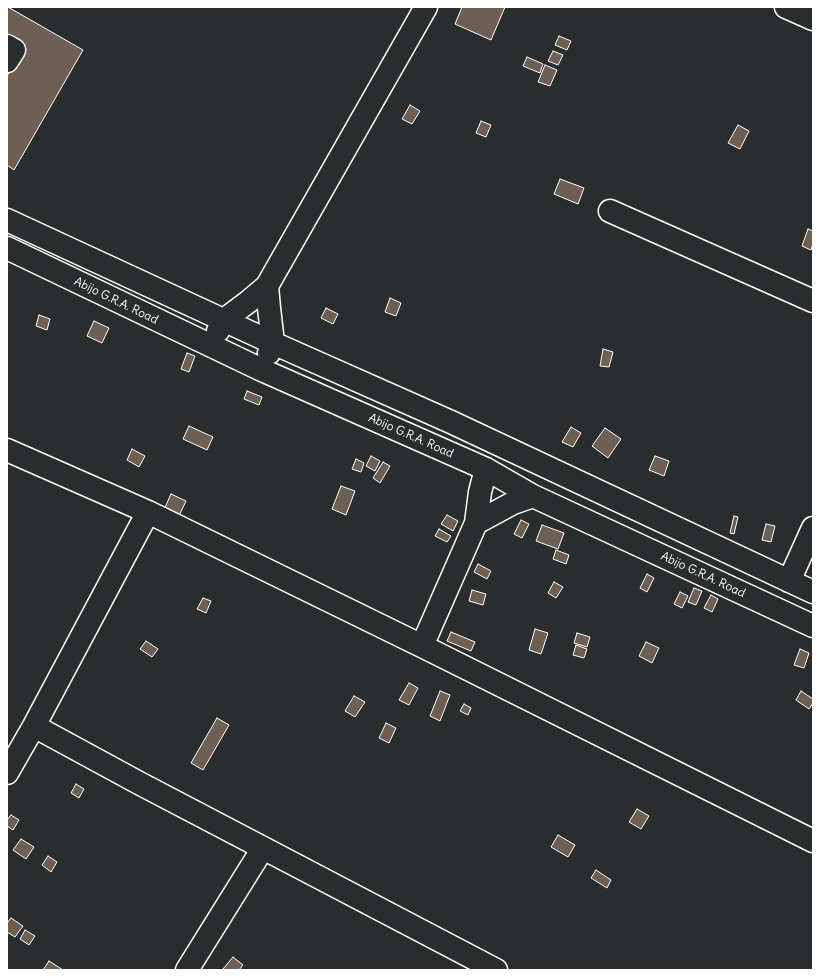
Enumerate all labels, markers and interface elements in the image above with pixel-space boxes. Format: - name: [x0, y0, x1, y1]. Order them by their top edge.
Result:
- street label: Abijo G.R.A. Road: [72, 274, 160, 328]
- street label: Abijo G.R.A. Road: [366, 411, 456, 461]
- street label: Abijo G.R.A. Road: [658, 549, 748, 601]

